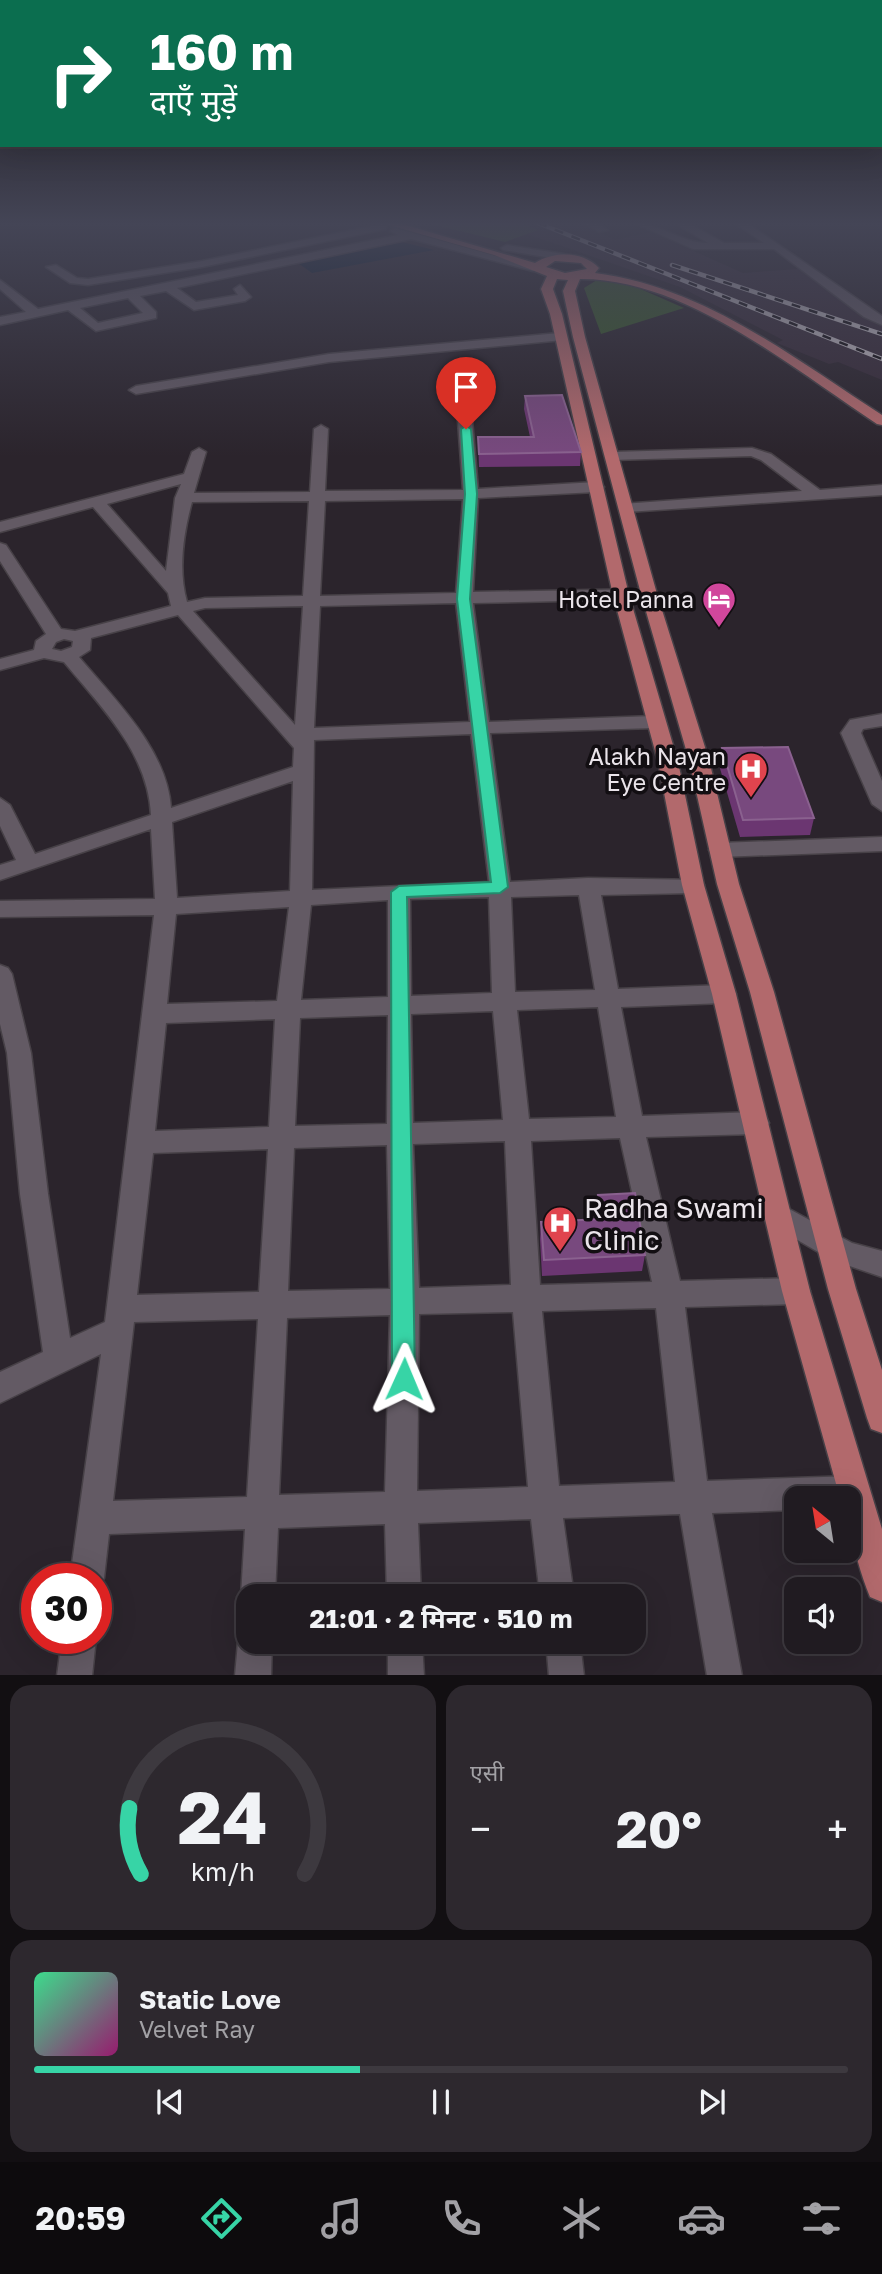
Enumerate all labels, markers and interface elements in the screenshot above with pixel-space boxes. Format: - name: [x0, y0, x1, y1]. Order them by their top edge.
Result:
- text: 160 m: [150, 22, 293, 81]
- icon: right: [35, 28, 126, 119]
- text: दाएँ मुड़ें: [150, 82, 237, 120]
- pin: [436, 357, 496, 429]
- icon: arrive: [447, 368, 485, 406]
- hotel icon: Hotel Panna: [700, 580, 738, 629]
- place label: Hotel Panna: [558, 585, 694, 613]
- place label: Alakh Nayan Eye Centre: [588, 742, 726, 796]
- hospital icon: Alakh Nayan Eye Centre: [732, 750, 770, 799]
- place label: Radha Swami Clinic: [584, 1191, 764, 1256]
- hospital icon: Radha Swami Clinic: [541, 1204, 579, 1253]
- position arrow: [367, 1342, 441, 1416]
- north arrow: [784, 1486, 861, 1563]
- map controls: [784, 1486, 861, 1654]
- speed limit sign: 30: [21, 1563, 112, 1654]
- button: sound: [784, 1577, 861, 1654]
- text: 21:01 · 2 मिनट · 510 m: [310, 1603, 572, 1634]
- text: एसी: [470, 1758, 504, 1786]
- text: 24: [178, 1773, 268, 1860]
- text: 20°: [616, 1797, 702, 1859]
- text: −: [470, 1806, 491, 1851]
- text: +: [827, 1806, 848, 1851]
- text: km/h: [191, 1855, 255, 1886]
- text: Static Love: [139, 1984, 281, 2015]
- text: Velvet Ray: [139, 2015, 255, 2043]
- icon: previous: [151, 2083, 189, 2121]
- icon: pause: [422, 2083, 460, 2121]
- icon: next: [693, 2083, 731, 2121]
- icon: directions: [197, 2194, 246, 2243]
- icon: music: [317, 2194, 366, 2243]
- icon: phone: [437, 2194, 486, 2243]
- icon: climate: [557, 2194, 606, 2243]
- icon: car: [677, 2194, 726, 2243]
- icon: filters: [797, 2194, 846, 2243]
- text: 20:59: [36, 2199, 126, 2237]

